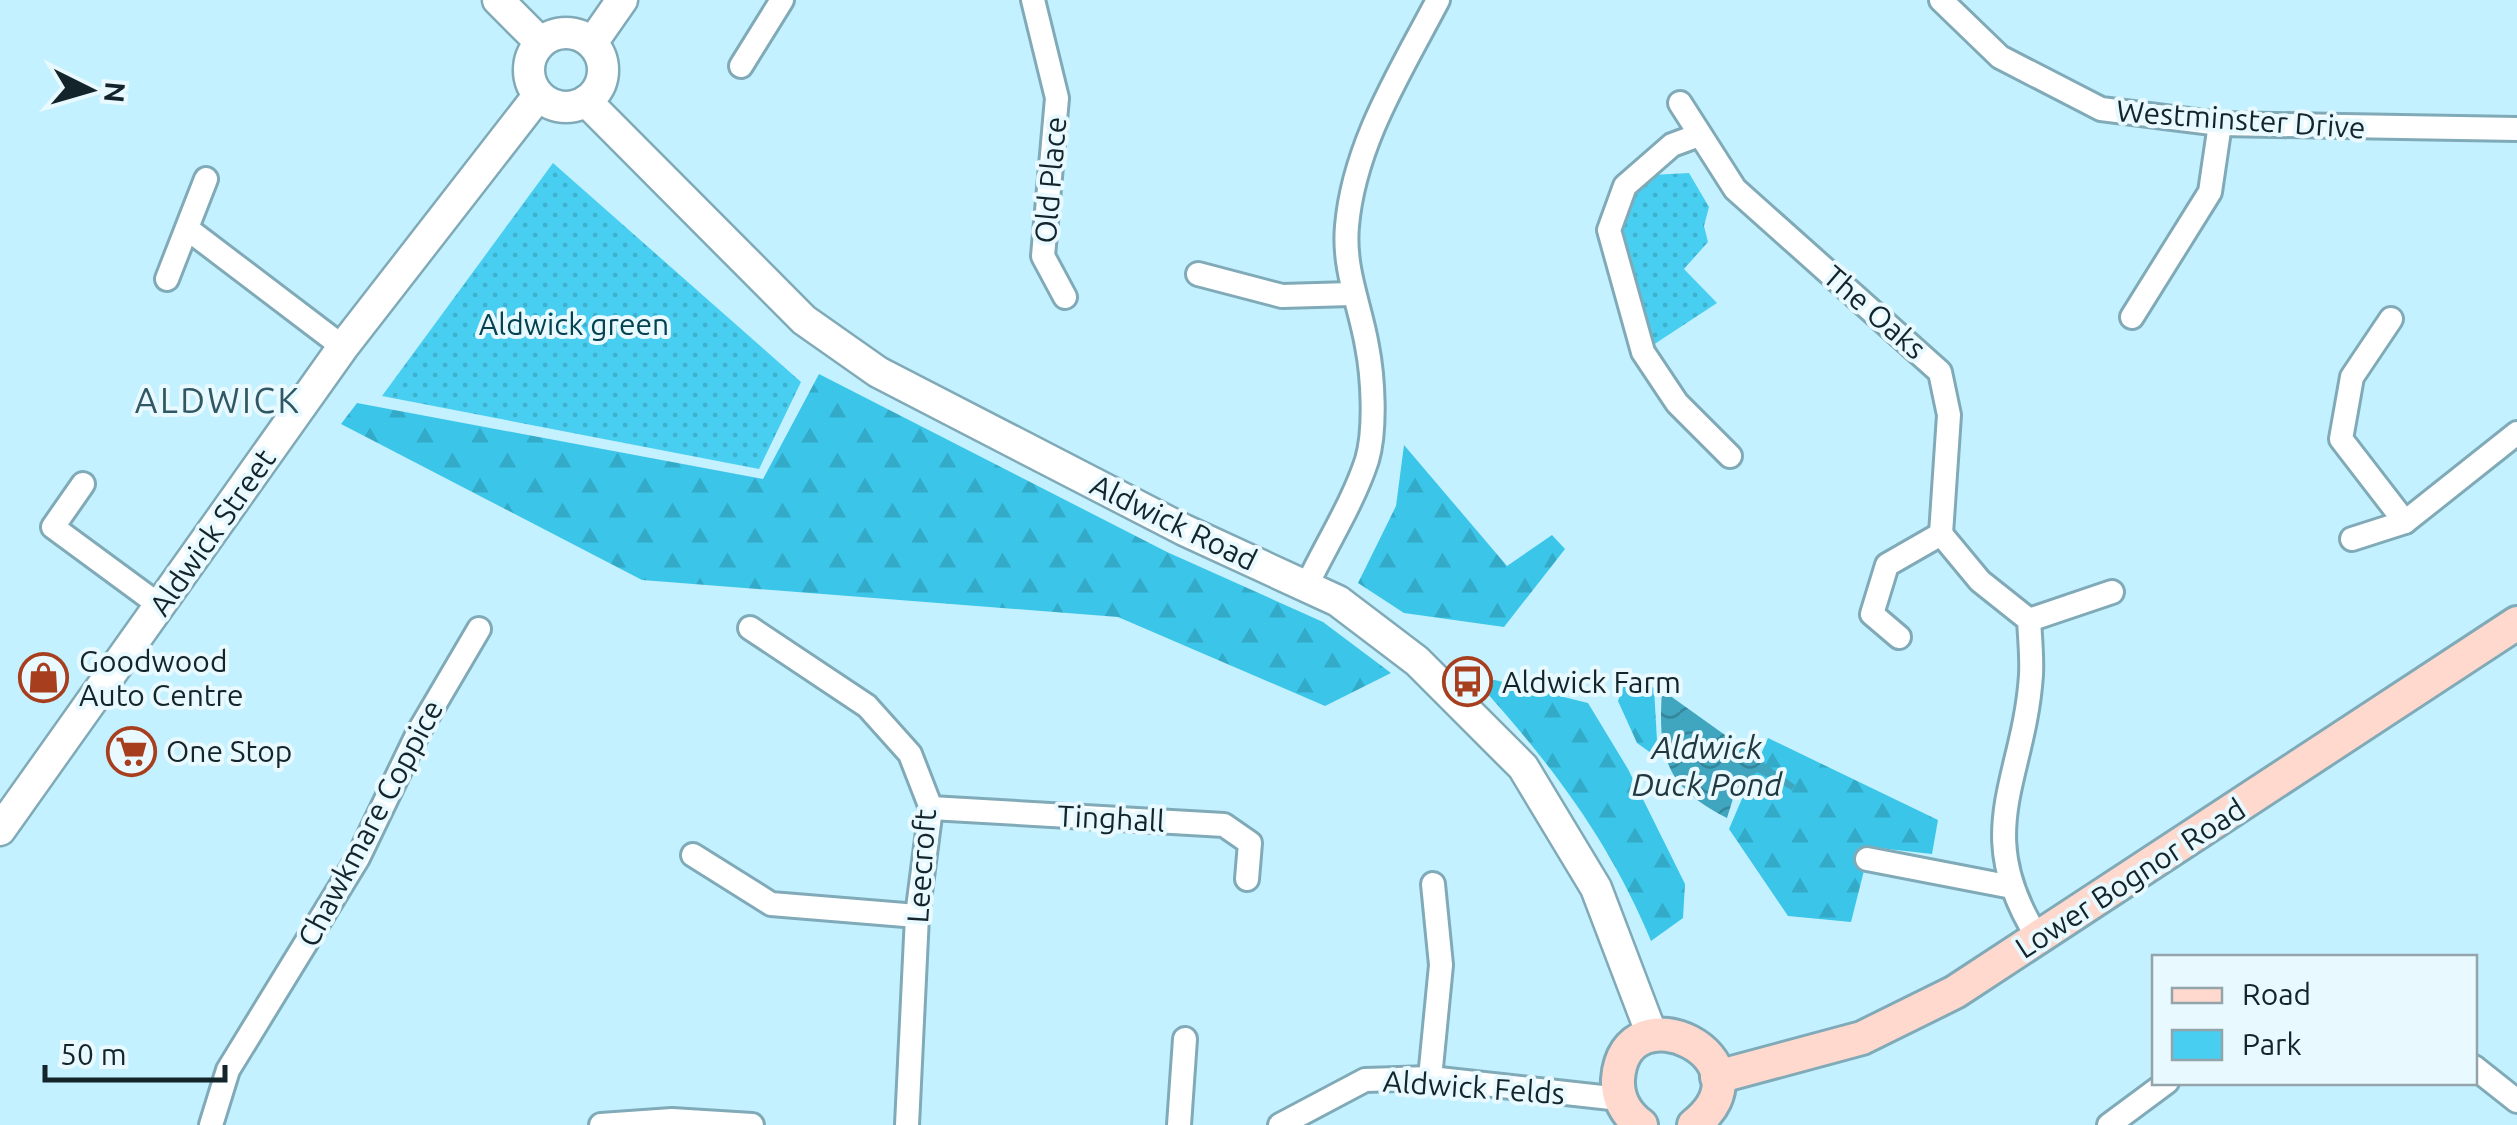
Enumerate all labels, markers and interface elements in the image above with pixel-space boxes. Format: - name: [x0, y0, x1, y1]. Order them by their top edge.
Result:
- north arrow: [40, 40, 140, 140]
- text: N: [99, 80, 132, 104]
- street label: Westminster Drive: [2115, 93, 2367, 145]
- street label: Old Place: [1028, 115, 1072, 245]
- street label: The Oaks: [1817, 258, 1933, 366]
- park label: Aldwick green: [479, 307, 669, 341]
- district label: ALDWICK: [135, 380, 301, 420]
- street label: Aldwick Street: [142, 442, 282, 622]
- street label: Aldwick Road: [1085, 467, 1263, 577]
- place label: Goodwood Auto Centre: [79, 644, 244, 712]
- shop icon: Goodwood Auto Centre: [18, 652, 70, 704]
- bus stop icon: Aldwick Farm: [1441, 656, 1493, 708]
- place label: Aldwick Farm: [1502, 665, 1681, 699]
- street label: Chawkmare Coppice: [291, 694, 449, 952]
- supermarket icon: One Stop: [105, 725, 157, 777]
- water label: Aldwick Duck Pond: [1632, 729, 1783, 802]
- place label: One Stop: [166, 734, 292, 768]
- street label: Lower Bognor Road: [2009, 791, 2251, 965]
- street label: Tinghall: [1057, 798, 1166, 838]
- street label: Leecroft: [900, 808, 942, 924]
- legend: [2152, 955, 2477, 1085]
- text: Road: [2242, 977, 2311, 1011]
- scale bar: [45, 1020, 225, 1082]
- text: Park: [2242, 1027, 2302, 1061]
- text: 50 m: [60, 1037, 127, 1071]
- street label: Aldwick Felds: [1382, 1064, 1566, 1110]

